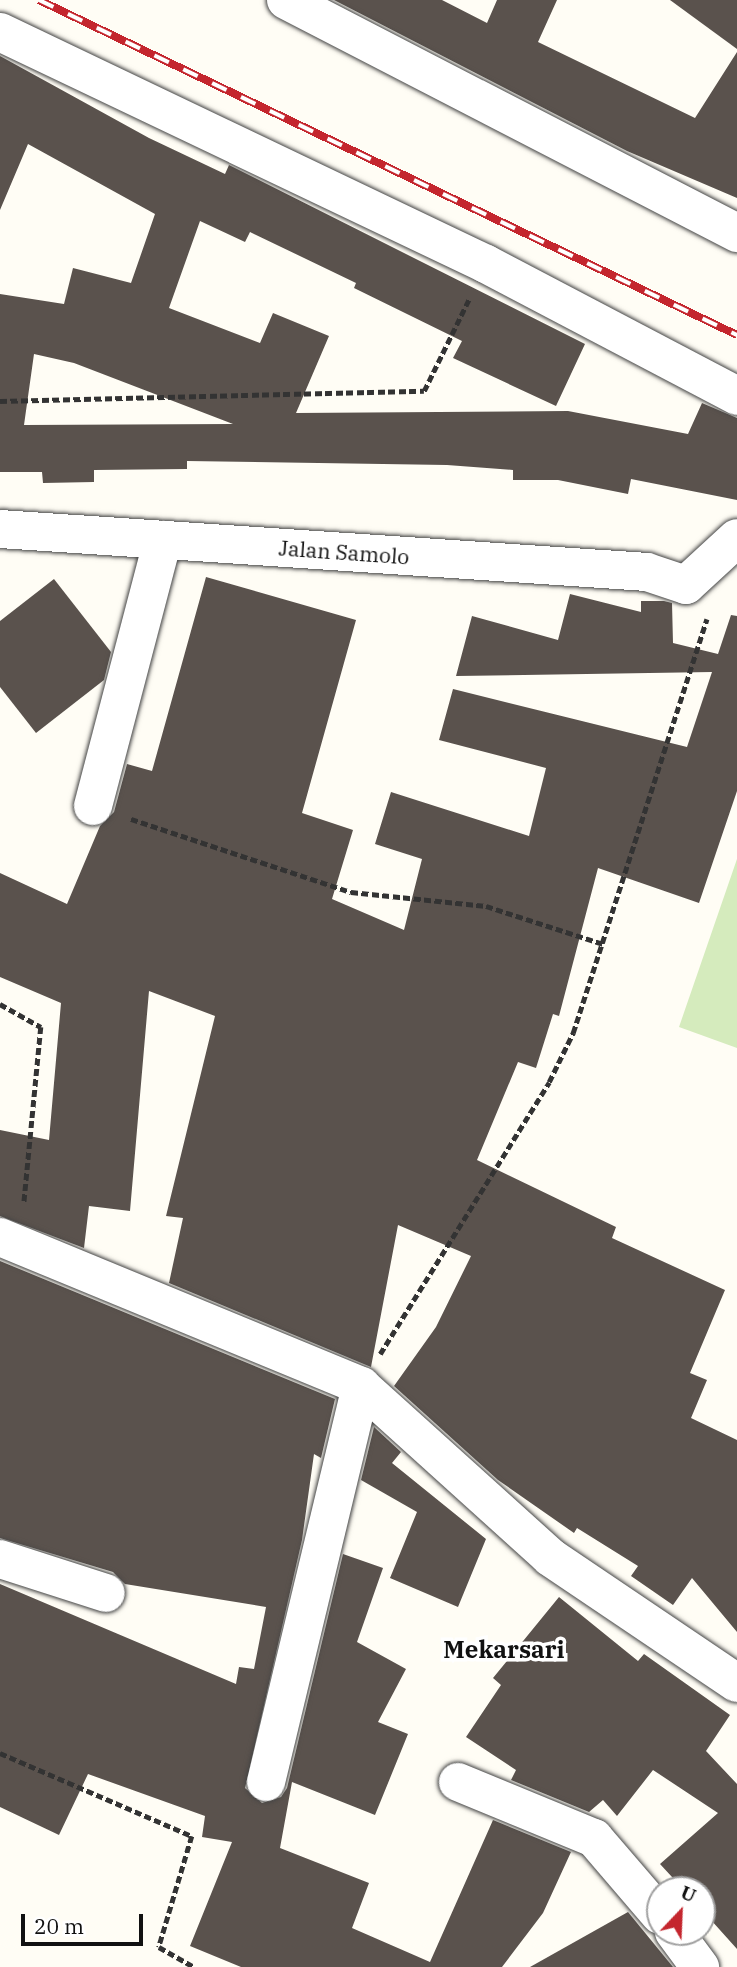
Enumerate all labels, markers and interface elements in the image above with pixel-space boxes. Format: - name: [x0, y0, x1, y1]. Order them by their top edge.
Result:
- street label: Jalan Samolo: [278, 535, 410, 569]
- district label: Mekarsari: [443, 1636, 565, 1664]
- north arrow: [646, 1876, 716, 1946]
- text: U: [677, 1880, 700, 1907]
- scale bar: [24, 1900, 147, 1944]
- text: 20 m: [34, 1912, 84, 1940]

